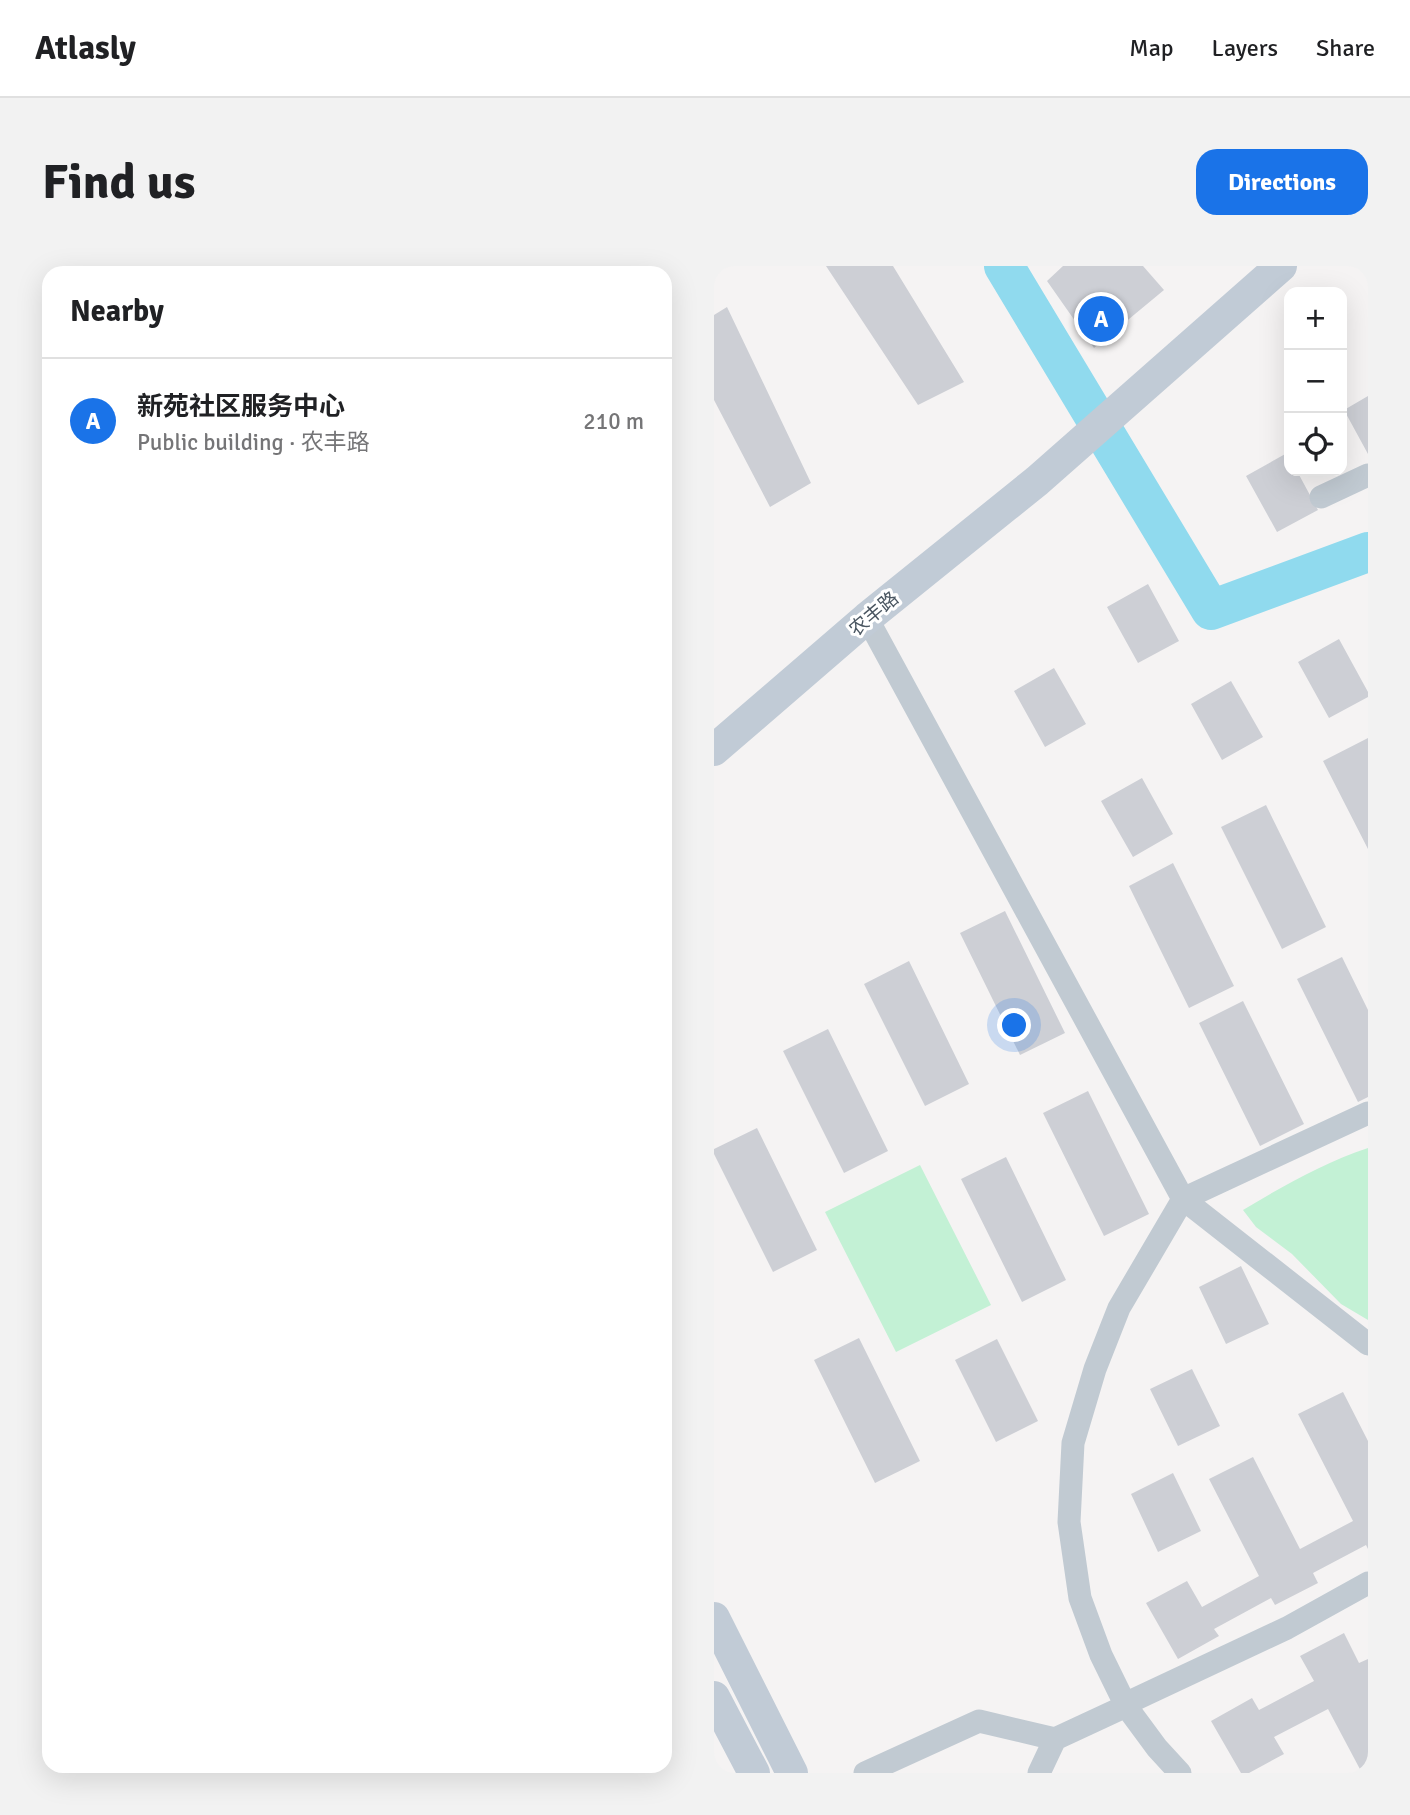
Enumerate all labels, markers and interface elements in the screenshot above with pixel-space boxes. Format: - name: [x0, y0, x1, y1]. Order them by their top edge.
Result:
- text: Atlasly: [35, 28, 136, 69]
- text: Map: [1129, 33, 1174, 63]
- text: Layers: [1212, 33, 1278, 63]
- text: Share: [1316, 33, 1375, 63]
- button: Directions: [1196, 149, 1368, 215]
- text: Find us: [42, 152, 195, 212]
- map controls: [1284, 287, 1347, 476]
- button: +: [1284, 287, 1347, 350]
- text: Nearby: [70, 293, 164, 330]
- pin: A: [1078, 293, 1124, 345]
- button: −: [1284, 350, 1347, 413]
- text: 新苑社区服务中心: [137, 391, 345, 423]
- text: A: [86, 407, 100, 436]
- text: 210 m: [583, 407, 644, 436]
- button: locate: [1284, 413, 1347, 476]
- text: Public building · 农丰路: [137, 428, 370, 457]
- street label: 农丰路: [844, 586, 904, 642]
- your location: [997, 1008, 1031, 1042]

